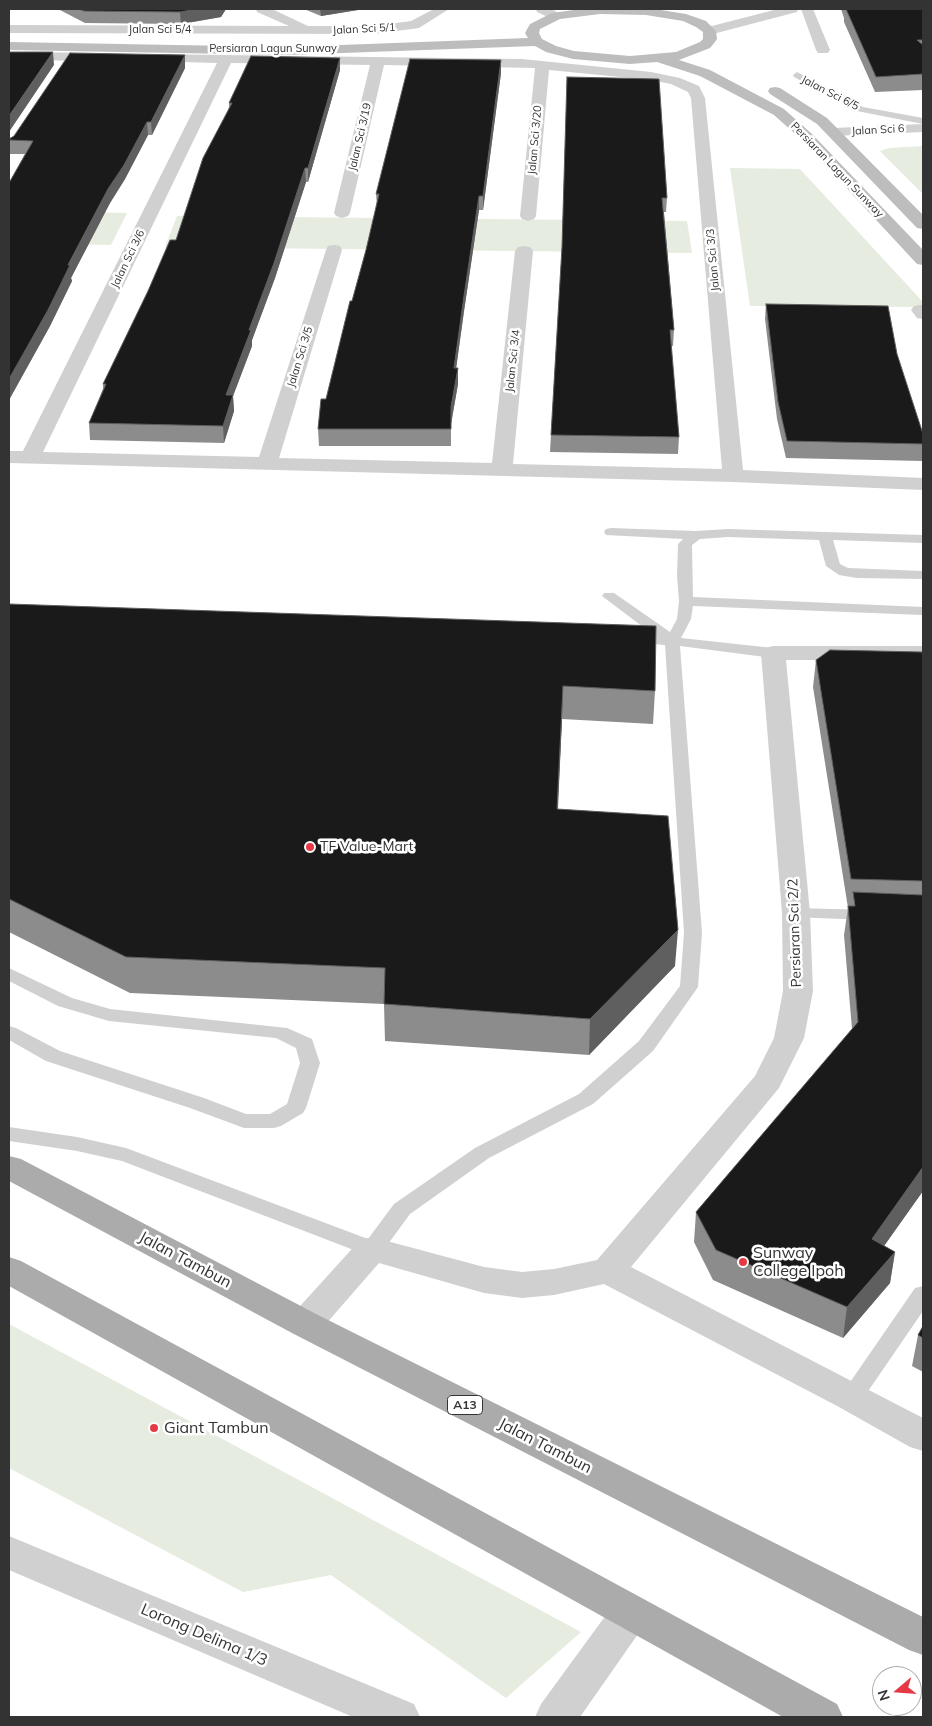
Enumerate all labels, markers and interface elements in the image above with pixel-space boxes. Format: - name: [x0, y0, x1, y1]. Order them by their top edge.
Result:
- street label: Jalan Sci 5/1: [332, 21, 396, 37]
- street label: Jalan Sci 5/4: [129, 23, 191, 37]
- street label: Persiaran Lagun Sunway: [209, 42, 337, 56]
- street label: Jalan Sci 6/5: [799, 73, 861, 113]
- street label: Jalan Sci 3/19: [346, 102, 374, 172]
- street label: Jalan Sci 3/20: [525, 105, 545, 175]
- street label: Persiaran Lagun Sunway: [788, 119, 886, 221]
- street label: Jalan Sci 6: [851, 122, 905, 138]
- street label: Jalan Sci 3/6: [108, 228, 148, 290]
- street label: Jalan Sci 3/3: [704, 228, 722, 292]
- street label: Jalan Sci 3/5: [284, 325, 316, 389]
- street label: Jalan Sci 3/4: [503, 329, 523, 393]
- place label: TF Value-Mart: [320, 839, 413, 855]
- marker: TF Value-Mart: [304, 841, 316, 853]
- street label: Persiaran Sci 2/2: [785, 878, 805, 988]
- street label: Jalan Tambun: [135, 1228, 235, 1292]
- place label: Sunway College Ipoh: [753, 1243, 844, 1281]
- marker: Sunway College Ipoh: [737, 1256, 749, 1268]
- road number: A13: [448, 1396, 482, 1414]
- street label: Jalan Tambun: [495, 1414, 595, 1478]
- place label: Giant Tambun: [164, 1418, 269, 1438]
- marker: Giant Tambun: [148, 1422, 160, 1434]
- street label: Lorong Delima 1/3: [138, 1600, 270, 1670]
- north arrow: [872, 1666, 922, 1716]
- text: N: [873, 1688, 894, 1703]

